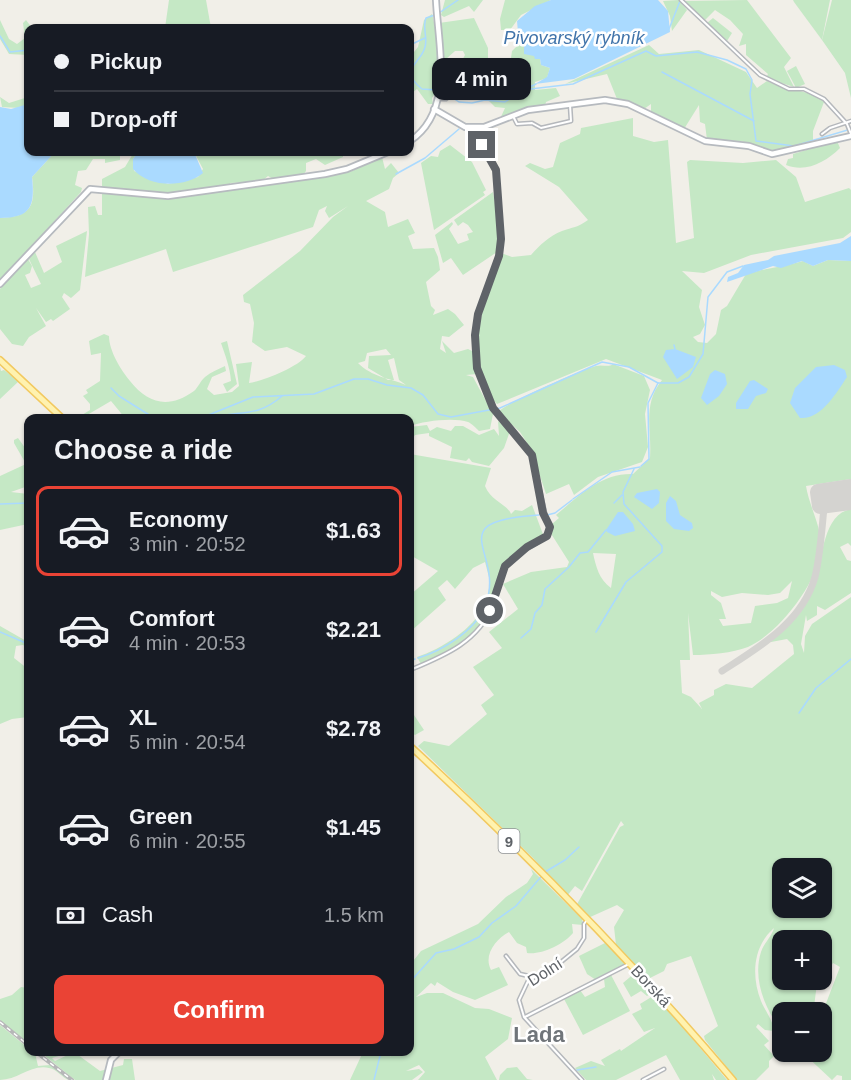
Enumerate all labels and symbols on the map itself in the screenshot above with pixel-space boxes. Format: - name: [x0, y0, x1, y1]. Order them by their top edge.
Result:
- water label: Pivovarský rybník: [503, 28, 646, 48]
- callout: 4 min: [432, 58, 532, 100]
- route end: [468, 131, 495, 158]
- route start: [476, 597, 503, 624]
- road number: 9: [498, 829, 520, 853]
- street label: Dolní: [525, 954, 566, 989]
- street label: Borská: [628, 962, 674, 1010]
- district label: Lada: [513, 1022, 565, 1047]

